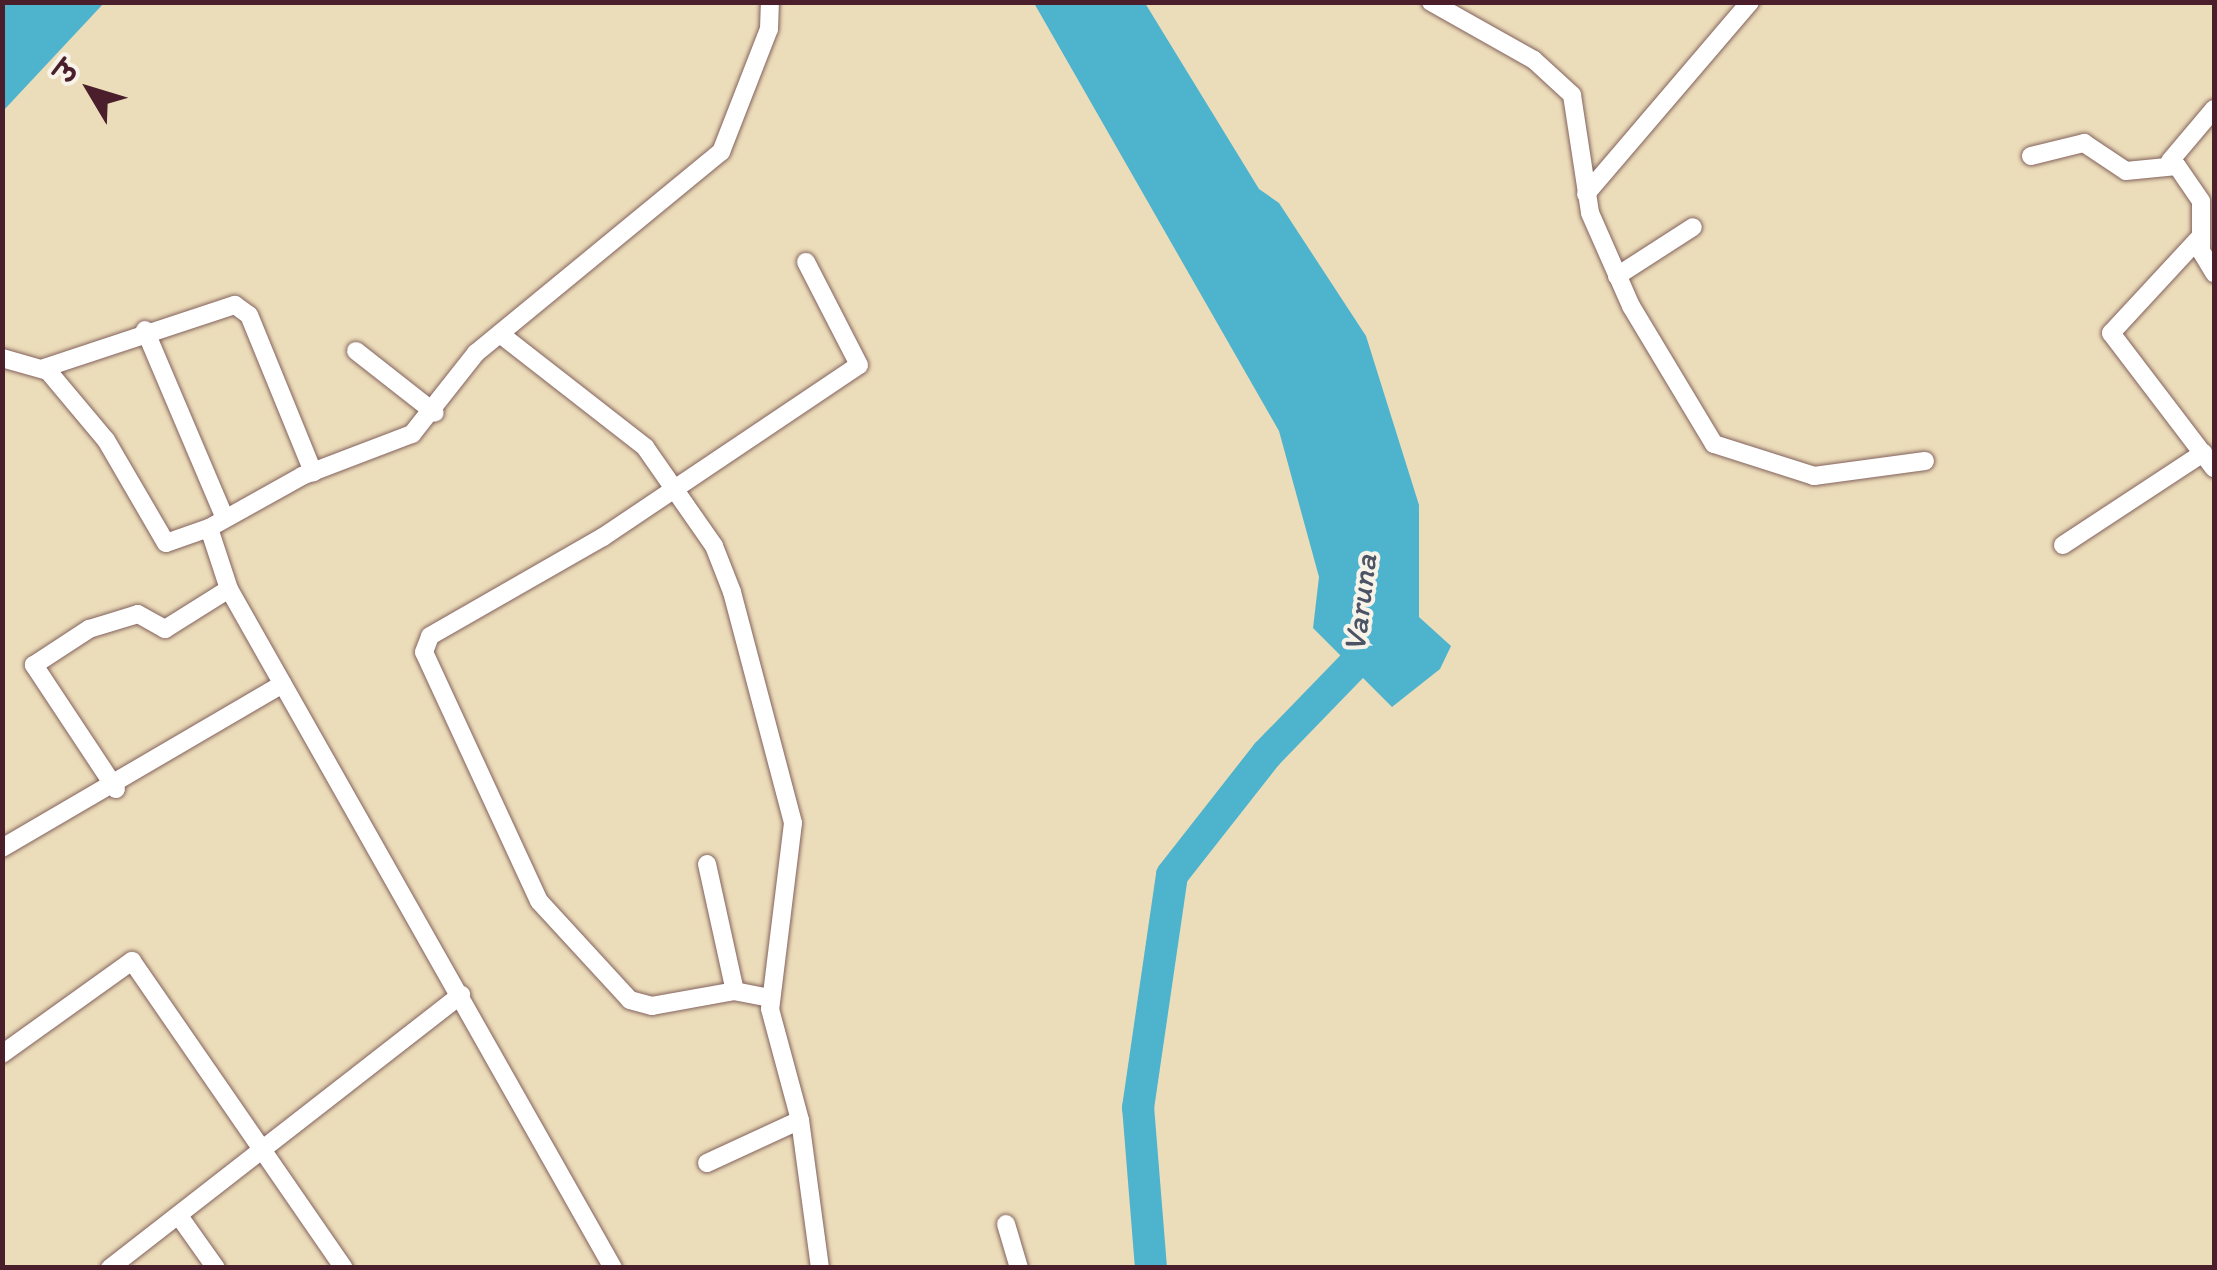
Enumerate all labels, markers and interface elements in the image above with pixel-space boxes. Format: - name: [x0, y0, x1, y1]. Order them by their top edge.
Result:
- north arrow: [40, 40, 140, 140]
- text: उ: [47, 54, 85, 89]
- water label: Varuna: [1335, 552, 1385, 654]

